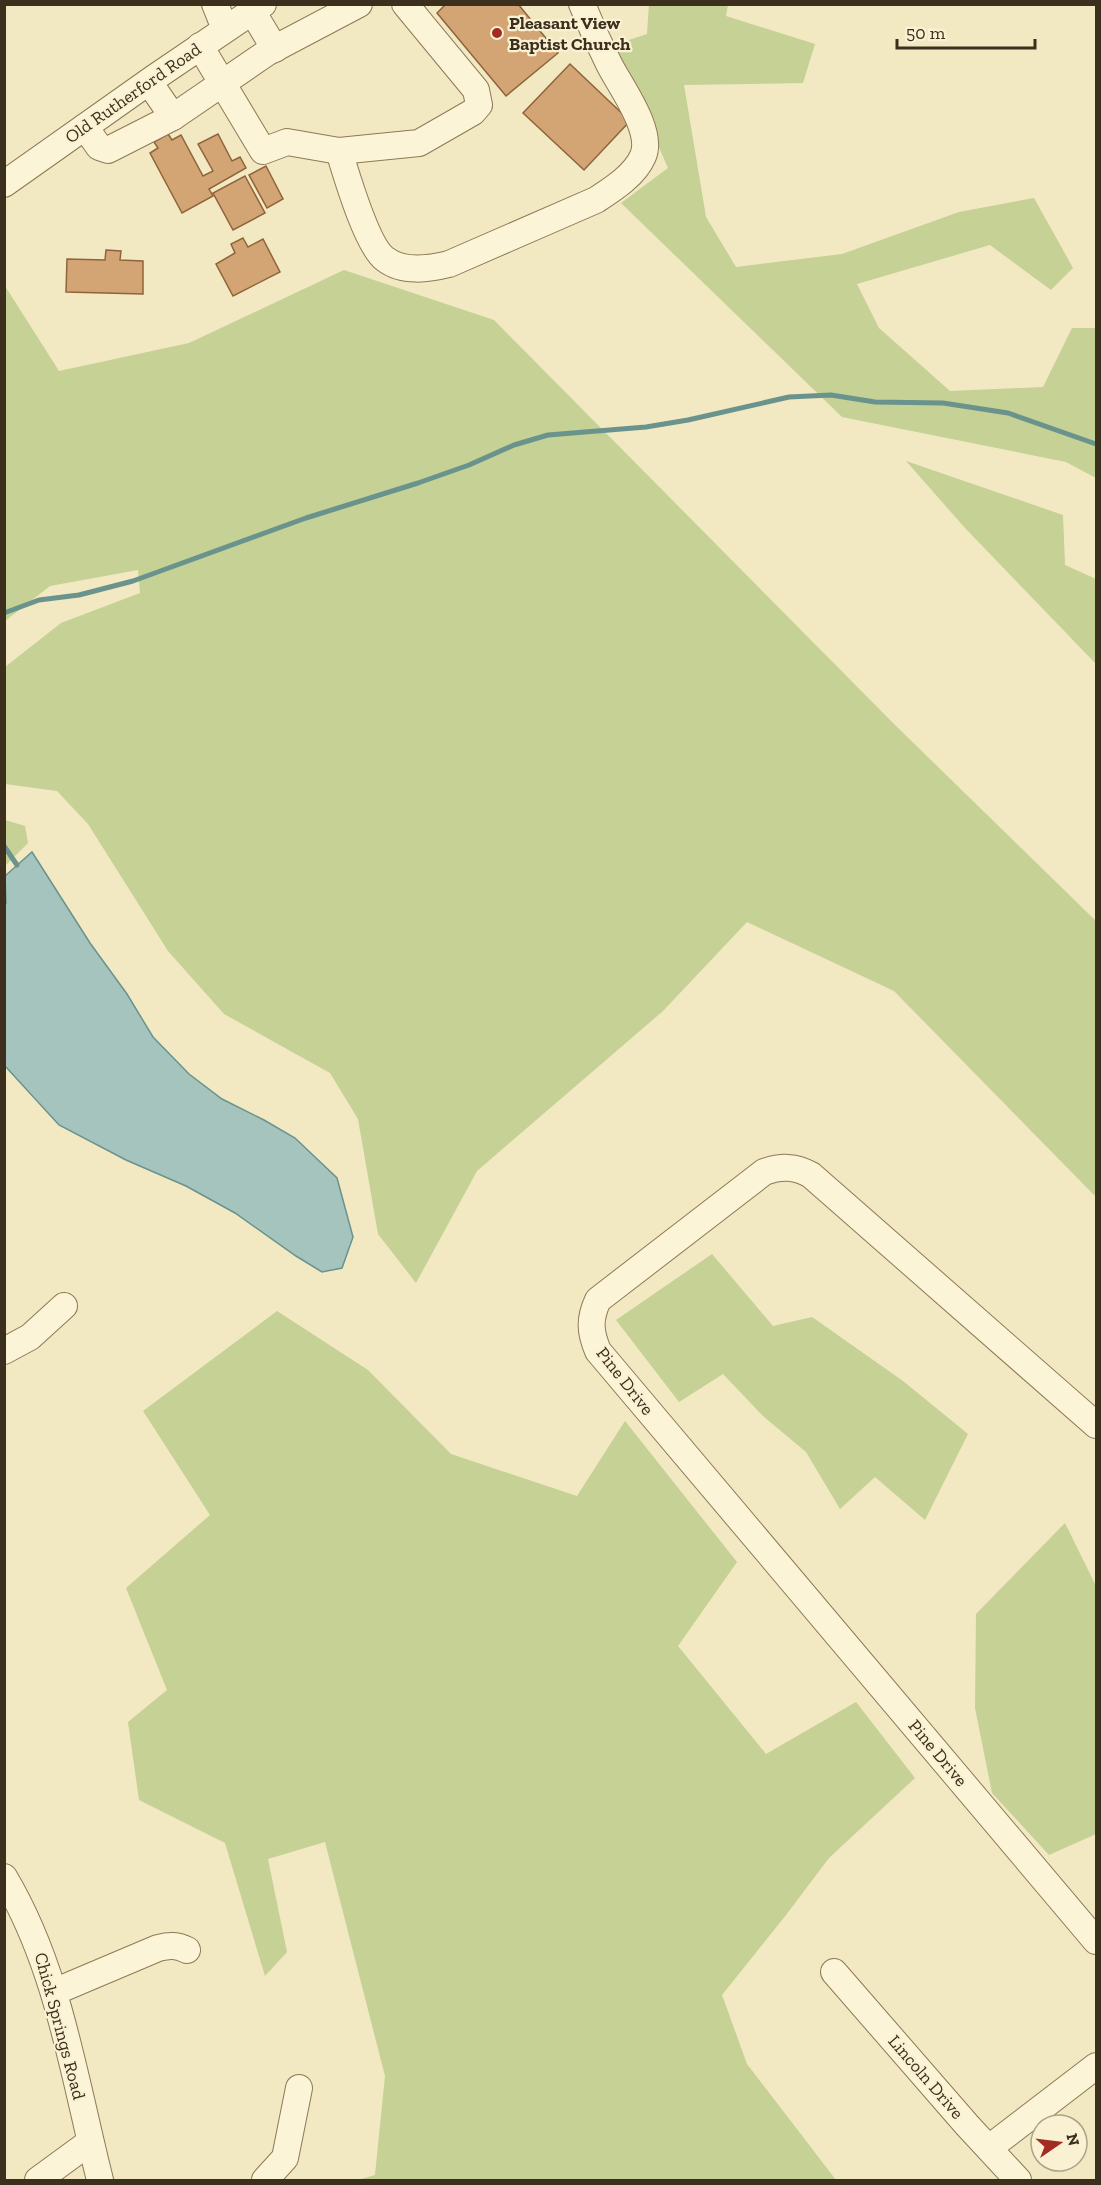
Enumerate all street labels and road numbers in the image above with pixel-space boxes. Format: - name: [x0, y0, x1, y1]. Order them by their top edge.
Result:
- street label: Old Rutherford Road: [61, 38, 205, 148]
- street label: Pine Drive: [592, 1342, 658, 1420]
- street label: Pine Drive: [904, 1715, 972, 1791]
- street label: Chick Springs Road: [30, 1950, 90, 2102]
- street label: Lincoln Drive: [883, 2030, 969, 2124]

